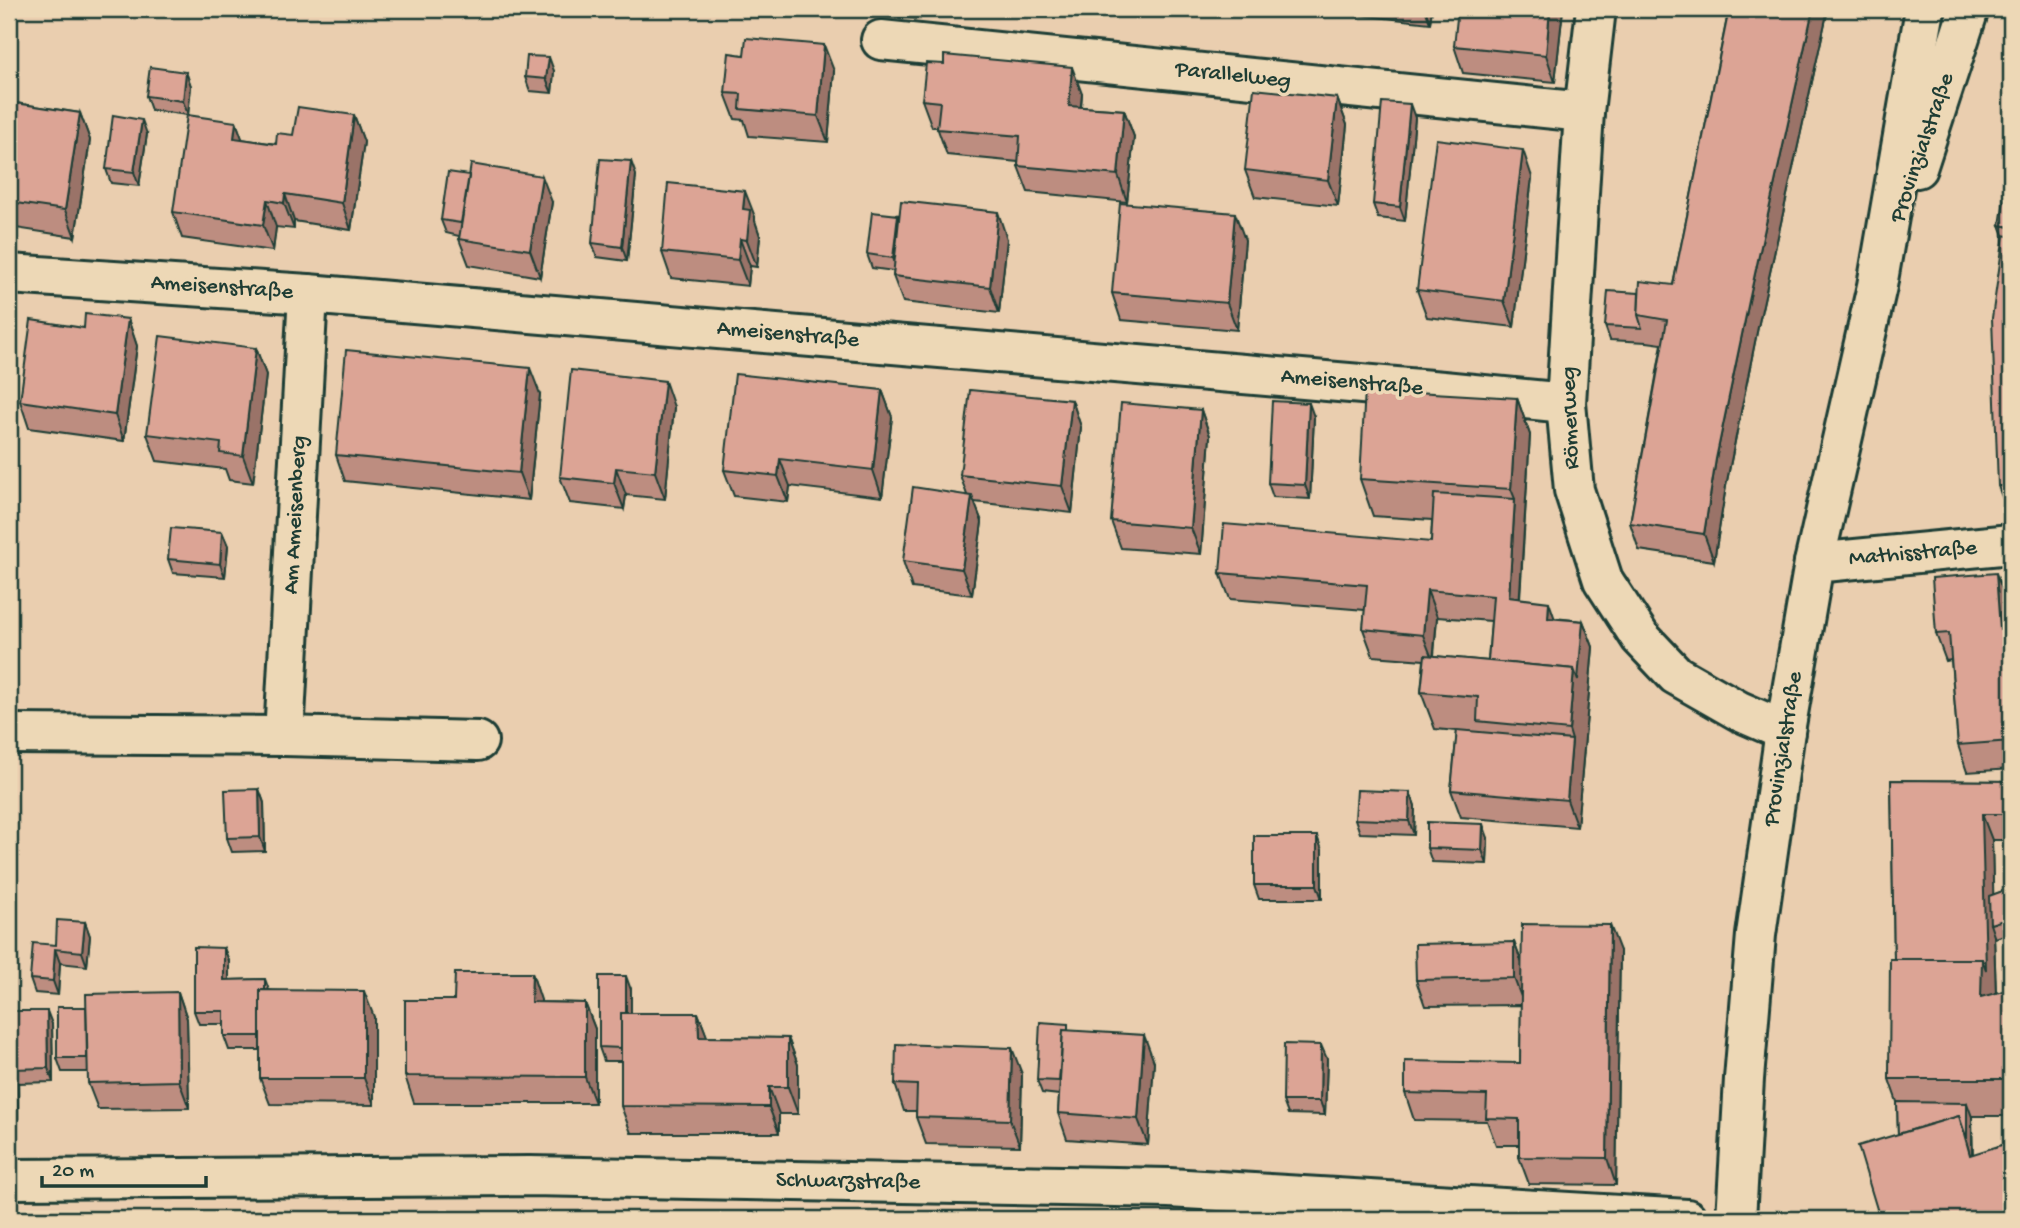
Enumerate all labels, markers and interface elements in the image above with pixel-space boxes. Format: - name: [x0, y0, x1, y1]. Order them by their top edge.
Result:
- street label: Parallelweg: [1173, 56, 1292, 96]
- street label: Provinzialstraße: [1884, 69, 1962, 227]
- street label: Ameisenstraße: [150, 270, 295, 307]
- street label: Ameisenstraße: [716, 315, 861, 355]
- street label: Ameisenstraße: [1280, 363, 1425, 403]
- street label: Römerweg: [1556, 366, 1586, 470]
- street label: Am Ameisenberg: [278, 435, 314, 595]
- street label: Mathisstraße: [1848, 535, 1979, 573]
- street label: Provinzialstraße: [1758, 669, 1810, 829]
- scale bar: [42, 1144, 206, 1188]
- text: 20 m: [52, 1160, 94, 1185]
- street label: Schwarzstraße: [776, 1167, 922, 1197]

